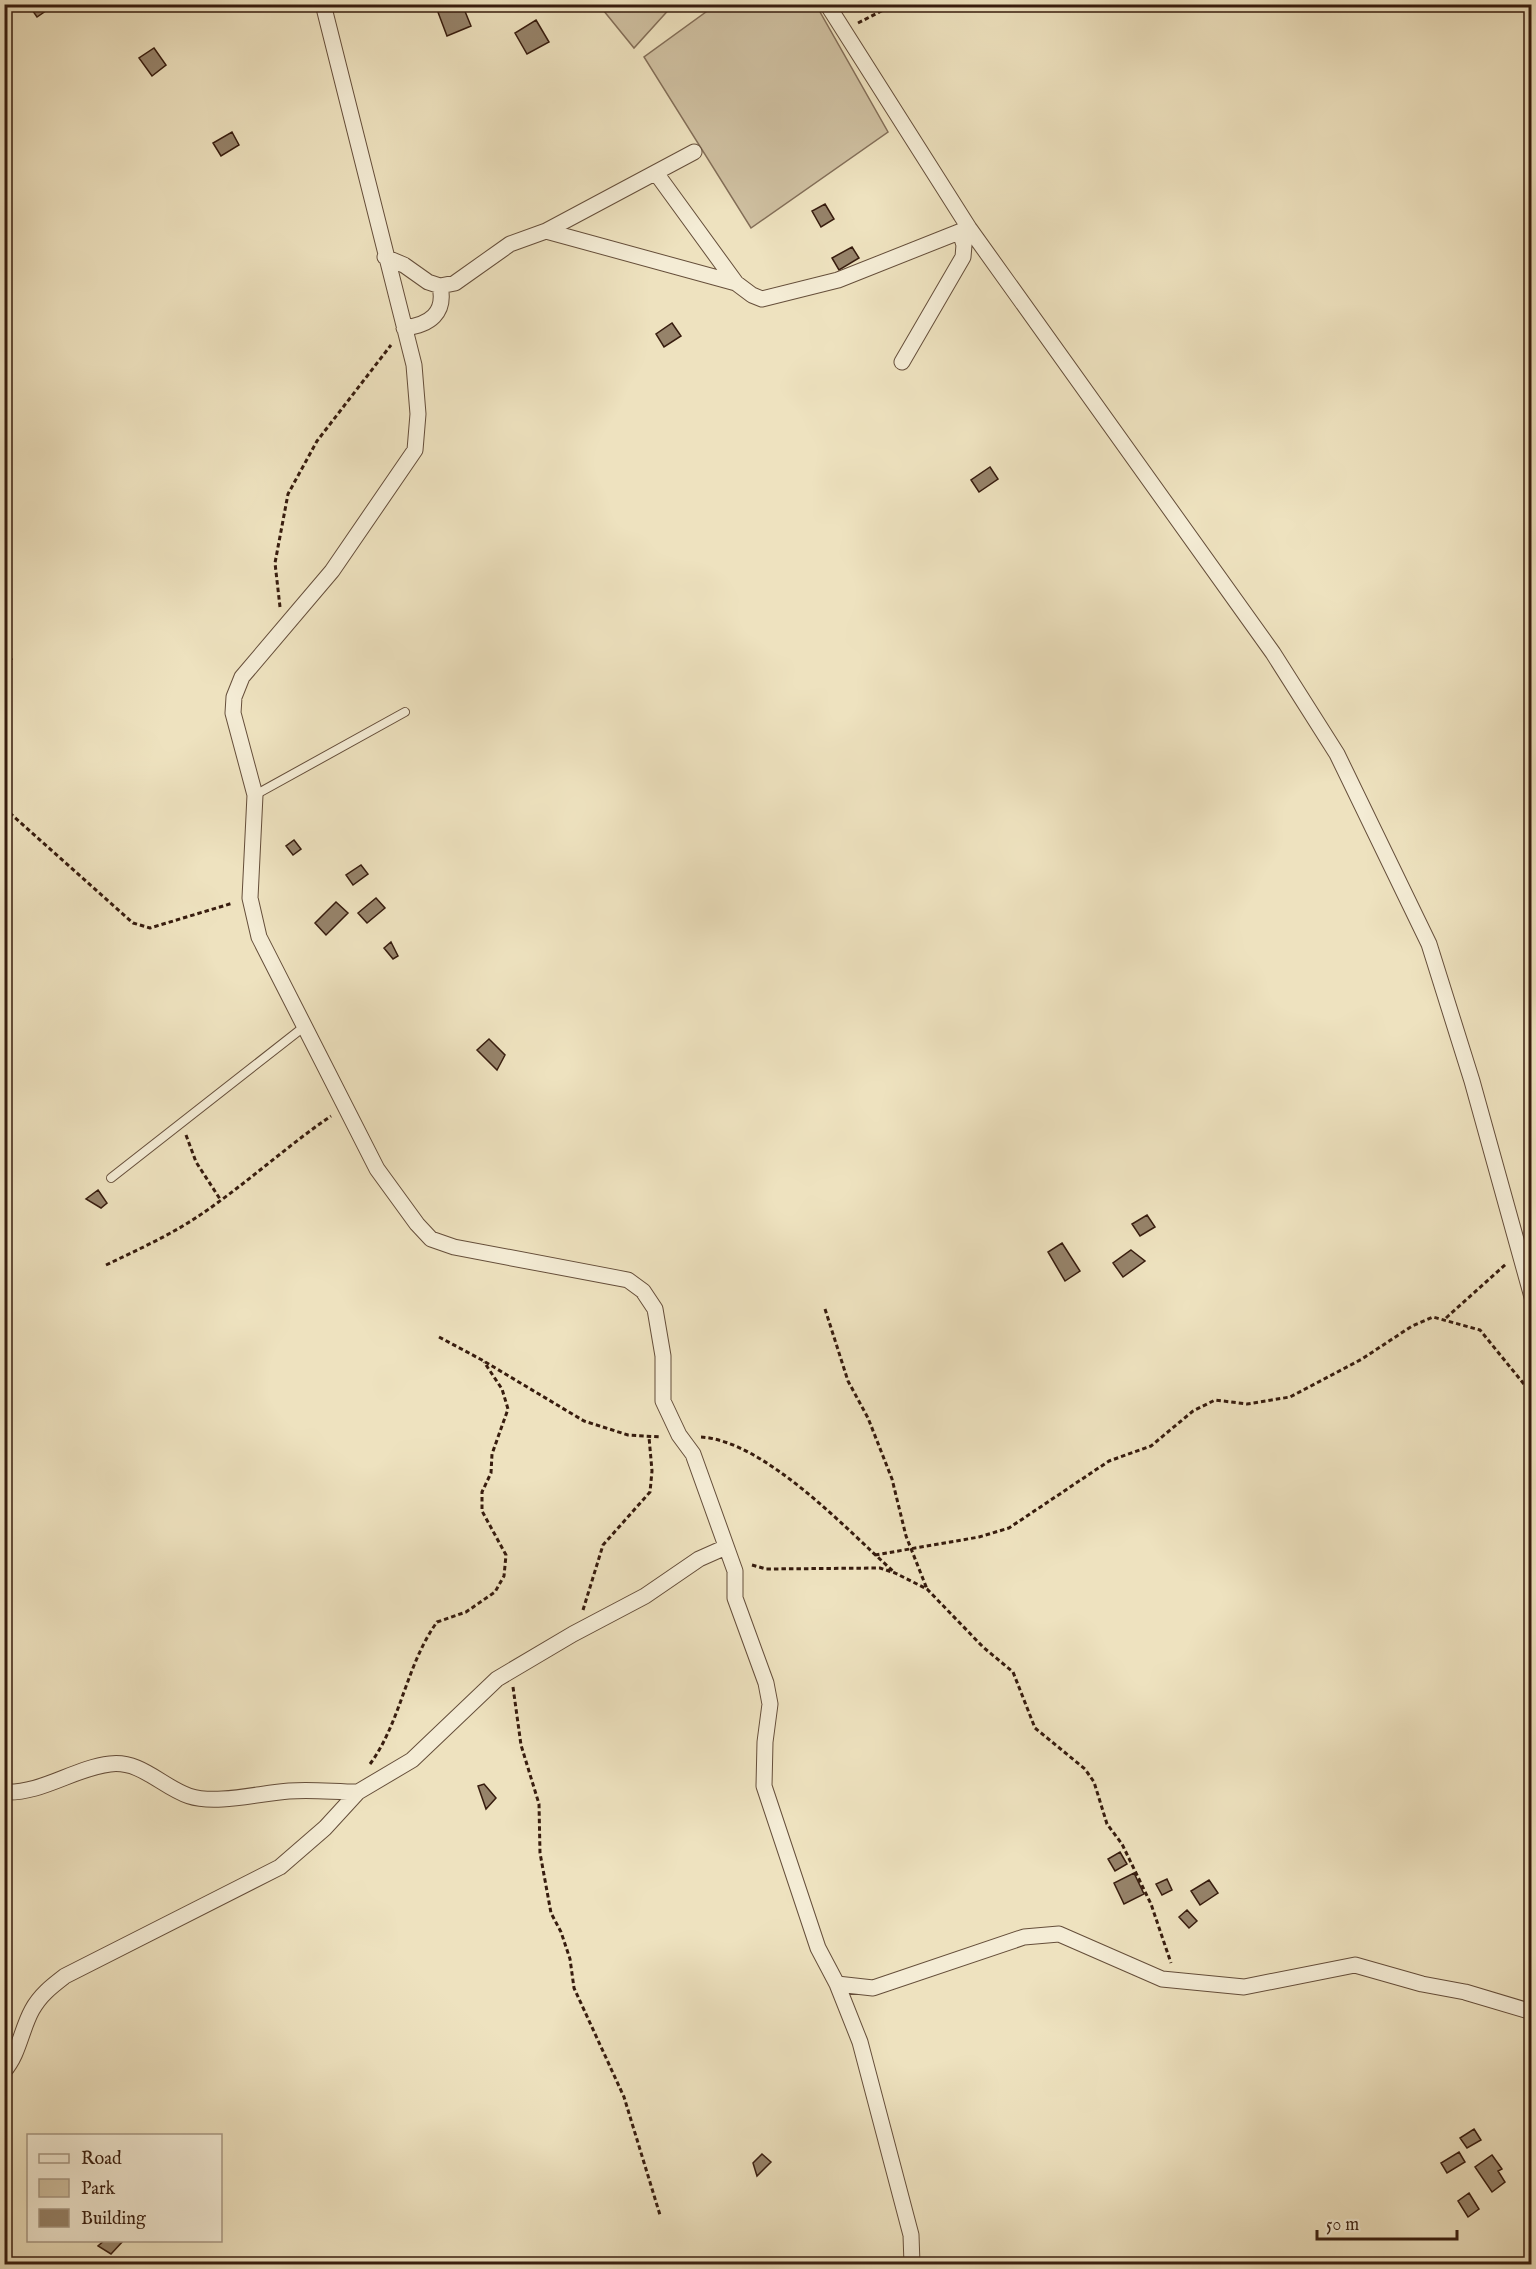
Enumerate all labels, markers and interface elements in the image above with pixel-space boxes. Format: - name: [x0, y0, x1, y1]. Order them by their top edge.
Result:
- legend: [27, 2134, 222, 2242]
- text: Road: [81, 2148, 122, 2171]
- text: Park: [81, 2178, 116, 2201]
- scale bar: [1317, 2203, 1456, 2241]
- text: Building: [81, 2208, 146, 2231]
- text: 50 m: [1326, 2214, 1359, 2237]

